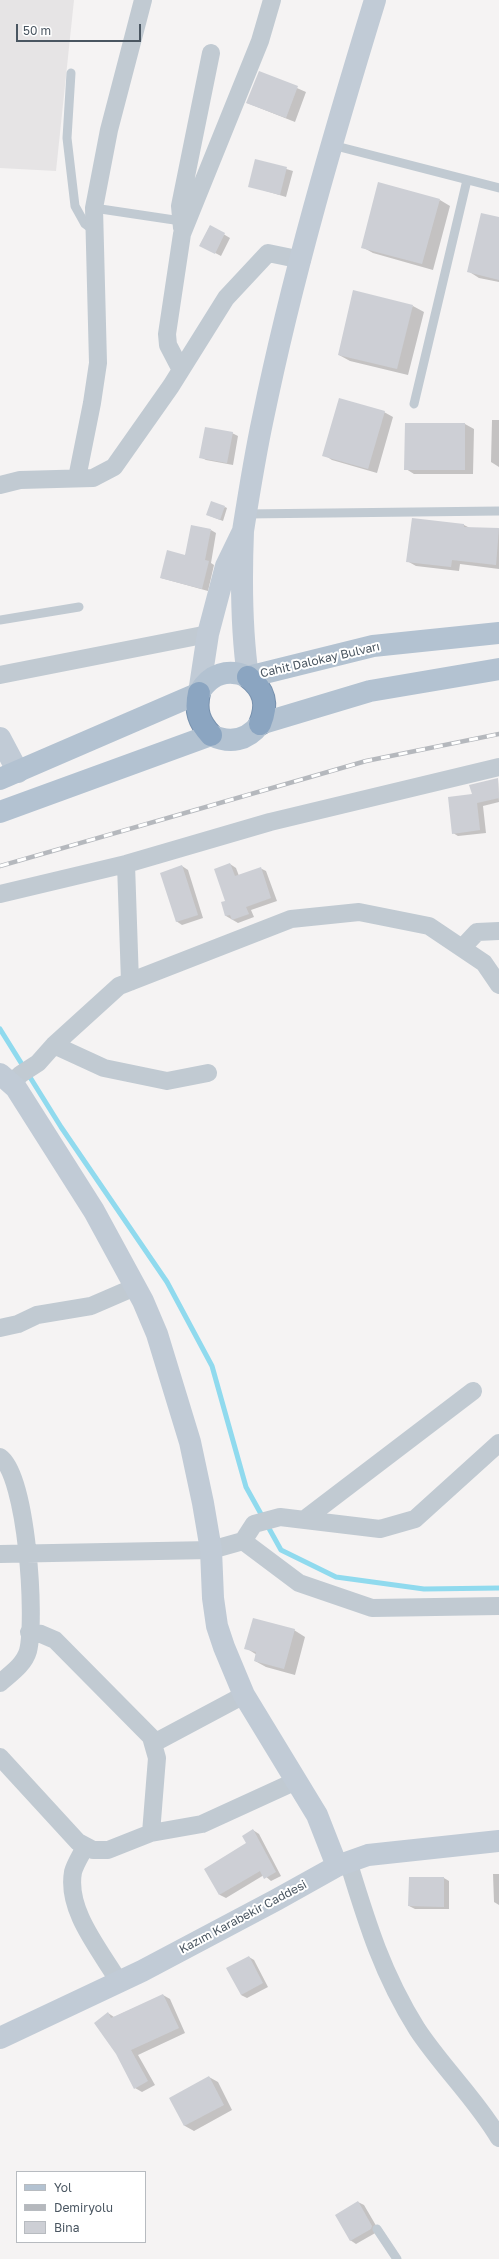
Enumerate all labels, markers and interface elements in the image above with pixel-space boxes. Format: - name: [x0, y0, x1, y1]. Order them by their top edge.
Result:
- scale bar: [18, 16, 143, 42]
- text: 50 m: [23, 23, 51, 38]
- street label: Cahit Dalokay Bulvarı: [259, 639, 381, 681]
- street label: Kazım Karabekir Caddesi: [177, 1877, 309, 1957]
- legend: [16, 2171, 146, 2243]
- text: Yol: [54, 2180, 72, 2195]
- text: Demiryolu: [54, 2200, 113, 2215]
- text: Bina: [54, 2220, 79, 2235]

